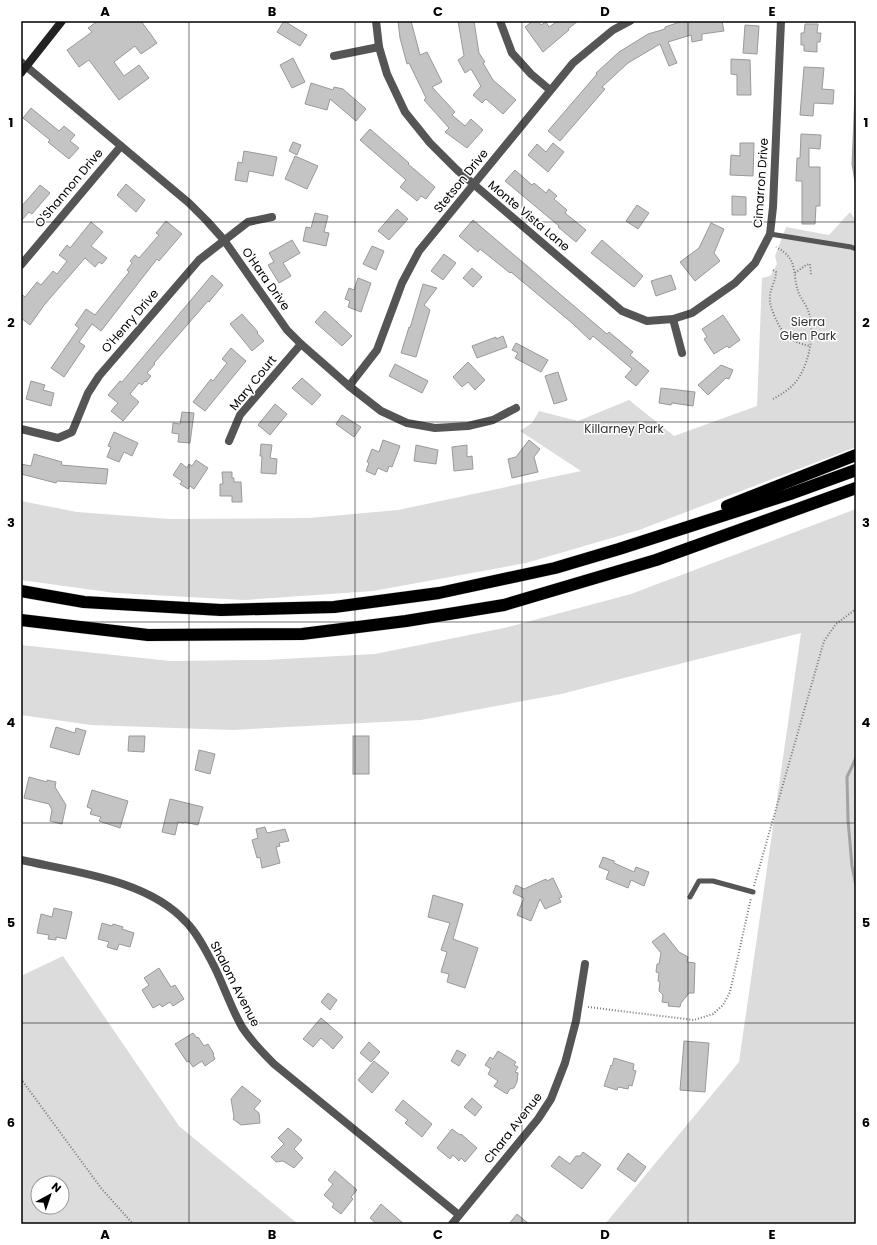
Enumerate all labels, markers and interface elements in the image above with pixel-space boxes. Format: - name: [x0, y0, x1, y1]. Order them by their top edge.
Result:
- text: A: [100, 2, 110, 21]
- text: B: [268, 2, 277, 21]
- text: C: [433, 2, 443, 21]
- text: D: [600, 2, 610, 21]
- text: E: [768, 2, 776, 21]
- text: 1: [9, 113, 13, 132]
- text: 1: [864, 113, 868, 132]
- street label: Cimarron Drive: [749, 137, 772, 229]
- street label: O'Shannon Drive: [31, 145, 107, 231]
- street label: Stetson Drive: [429, 145, 492, 216]
- street label: Monte Vista Lane: [485, 176, 574, 255]
- street label: O'Hara Drive: [238, 244, 294, 314]
- street label: O'Henry Drive: [97, 285, 162, 356]
- text: 2: [7, 313, 15, 332]
- park label: Sierra Glen Park: [780, 313, 837, 344]
- text: 2: [862, 313, 870, 332]
- street label: Mary Court: [225, 352, 280, 414]
- park label: Killarney Park: [584, 420, 665, 437]
- text: 3: [7, 513, 15, 532]
- text: 3: [862, 513, 870, 532]
- text: 4: [7, 713, 16, 732]
- text: 4: [862, 713, 871, 732]
- text: 5: [7, 913, 15, 932]
- text: 5: [862, 913, 870, 932]
- street label: Shalom Avenue: [207, 938, 264, 1030]
- street label: Chara Avenue: [479, 1089, 546, 1167]
- text: 6: [7, 1113, 15, 1132]
- text: 6: [862, 1113, 870, 1132]
- north arrow: [30, 1175, 70, 1215]
- text: N: [48, 1179, 65, 1196]
- text: A: [100, 1225, 110, 1244]
- text: B: [268, 1225, 277, 1244]
- text: C: [433, 1225, 443, 1244]
- text: D: [600, 1225, 610, 1244]
- text: E: [768, 1225, 776, 1244]

